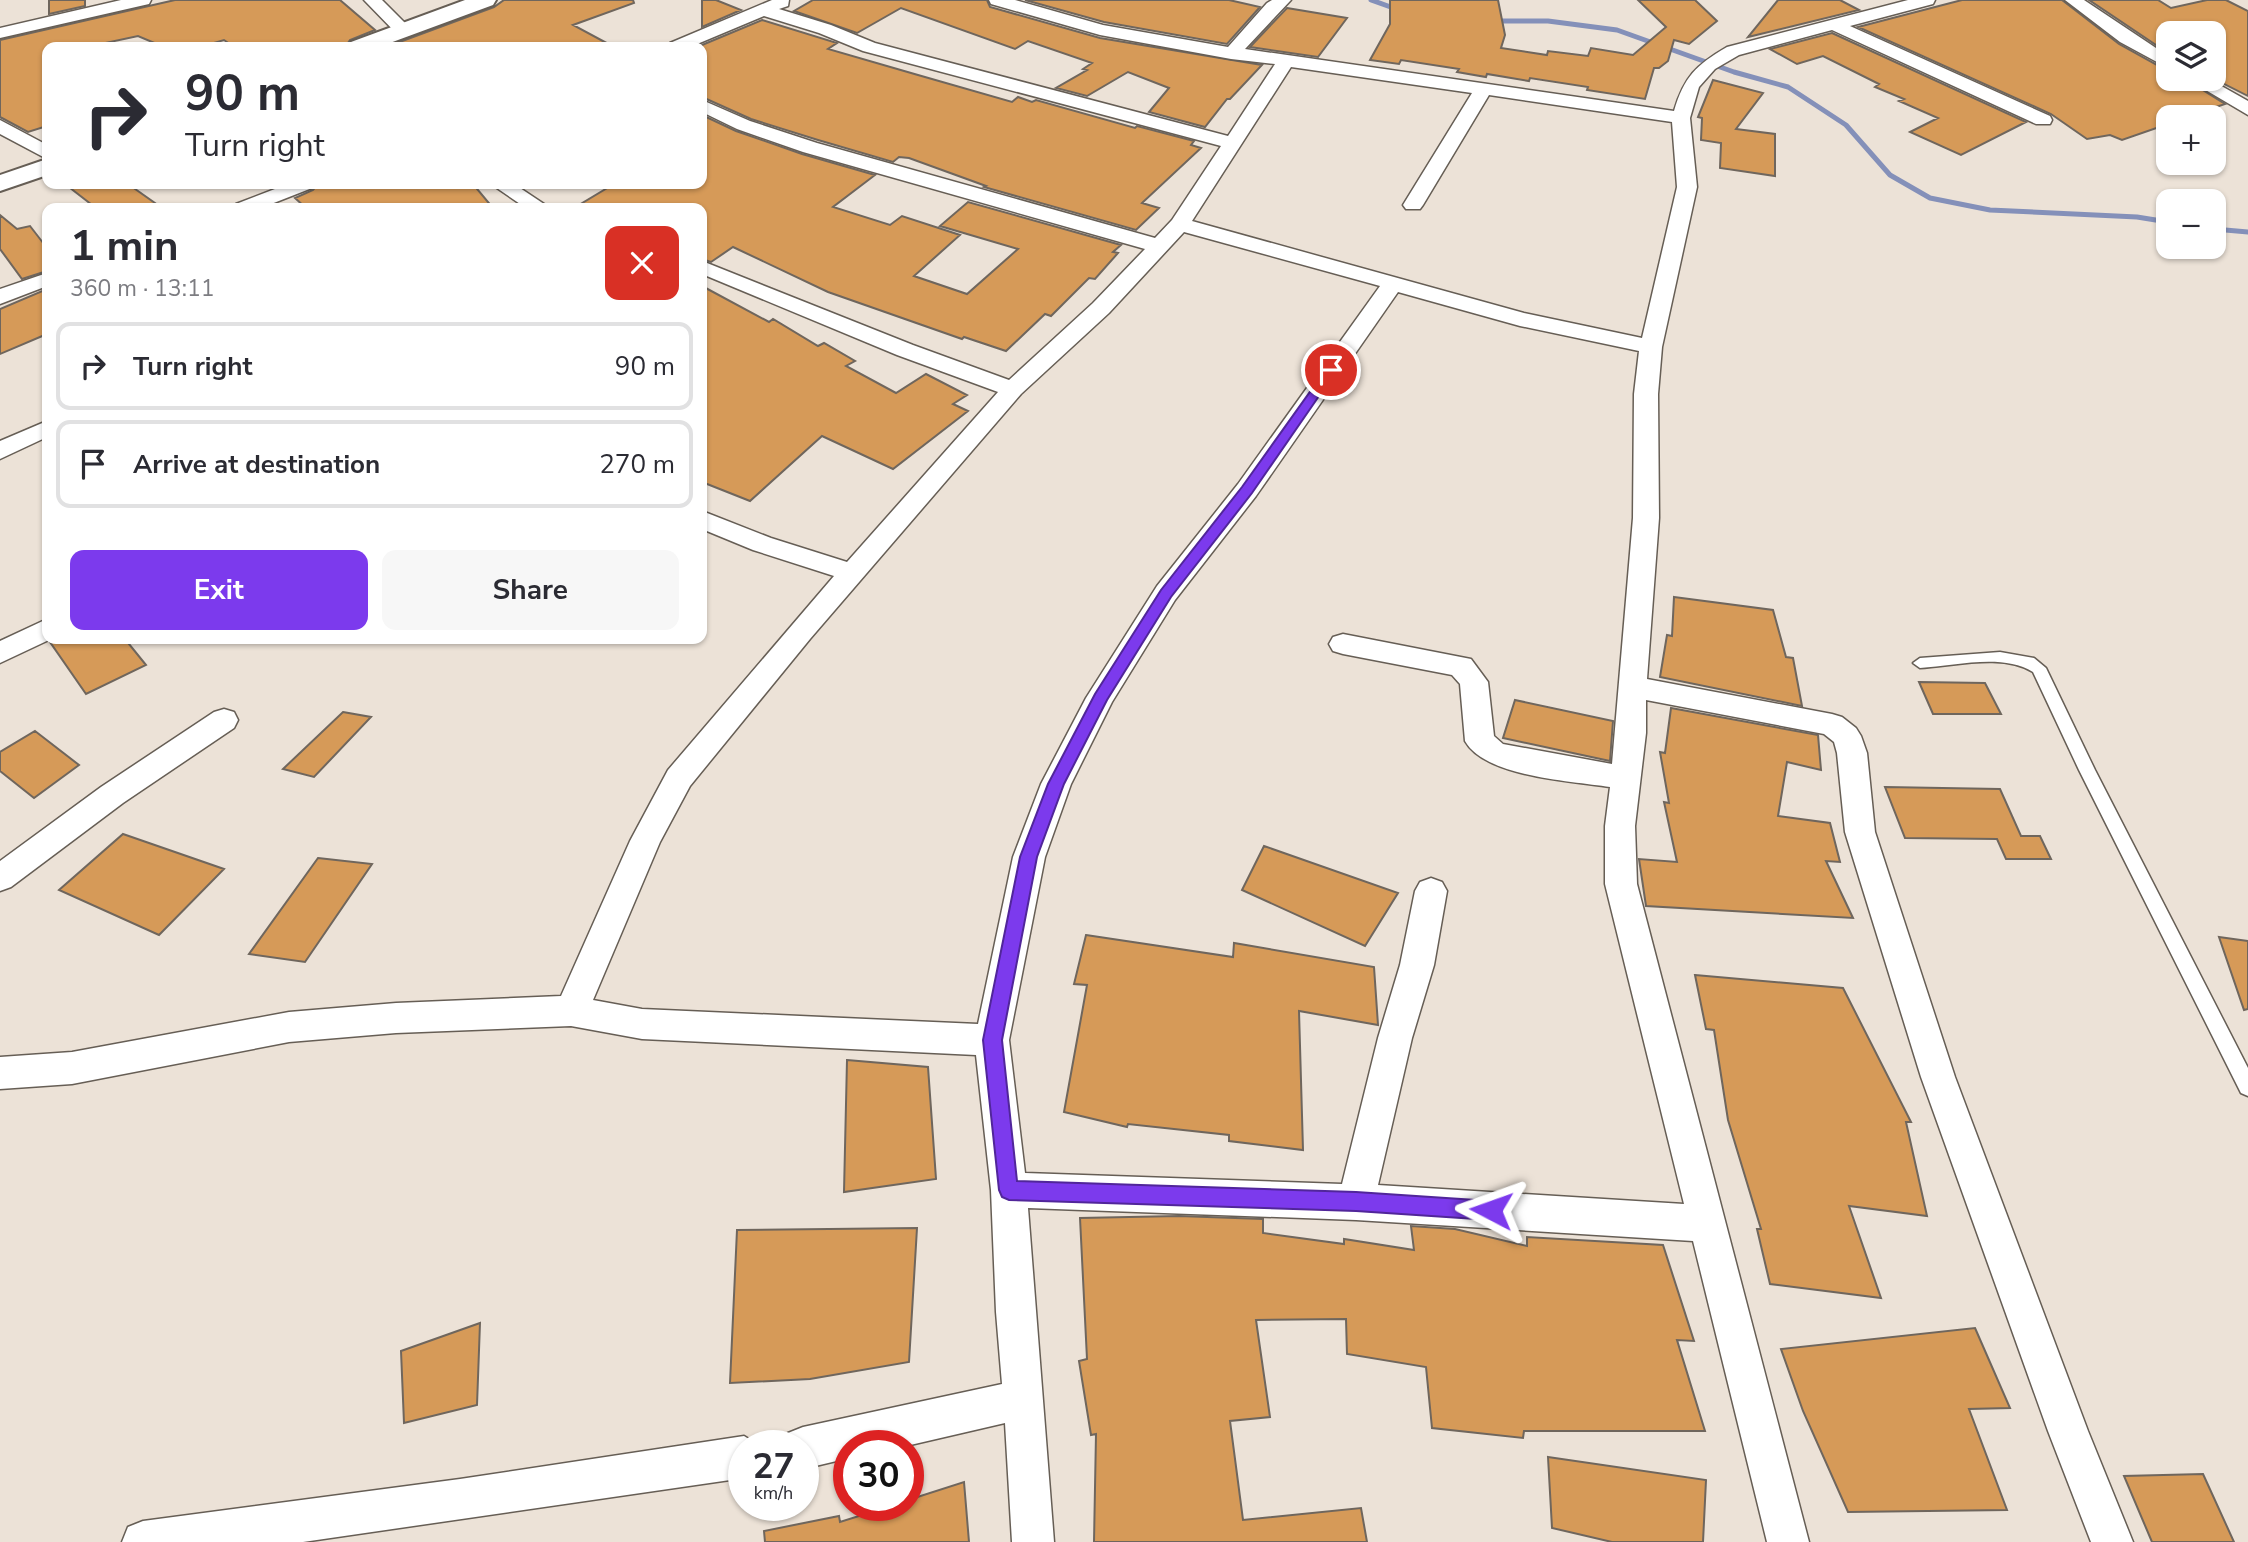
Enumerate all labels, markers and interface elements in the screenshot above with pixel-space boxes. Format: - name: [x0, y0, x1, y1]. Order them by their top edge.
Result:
- map controls: [2156, 21, 2226, 259]
- button: layers: [2156, 21, 2226, 91]
- text: 90 m: [185, 60, 300, 127]
- icon: right: [70, 70, 161, 161]
- button: +: [2156, 105, 2226, 175]
- text: Turn right: [185, 124, 325, 167]
- button: −: [2156, 189, 2226, 259]
- text: 1 min: [70, 218, 179, 275]
- button: close: [605, 226, 679, 300]
- text: 360 m · 13:11: [70, 273, 215, 304]
- pin: [1301, 340, 1361, 400]
- icon: right: [74, 347, 112, 385]
- text: Turn right: [133, 349, 252, 384]
- text: 90 m: [615, 349, 675, 384]
- icon: arrive: [1312, 351, 1350, 389]
- icon: arrive: [74, 445, 112, 483]
- text: Arrive at destination: [133, 447, 380, 482]
- text: 270 m: [599, 447, 675, 482]
- button: Exit: [70, 550, 368, 630]
- button: Share: [382, 550, 679, 630]
- position arrow: [1454, 1173, 1528, 1247]
- speed limit sign: 30: [833, 1430, 924, 1521]
- text: 27: [752, 1443, 795, 1490]
- text: km/h: [754, 1481, 793, 1505]

